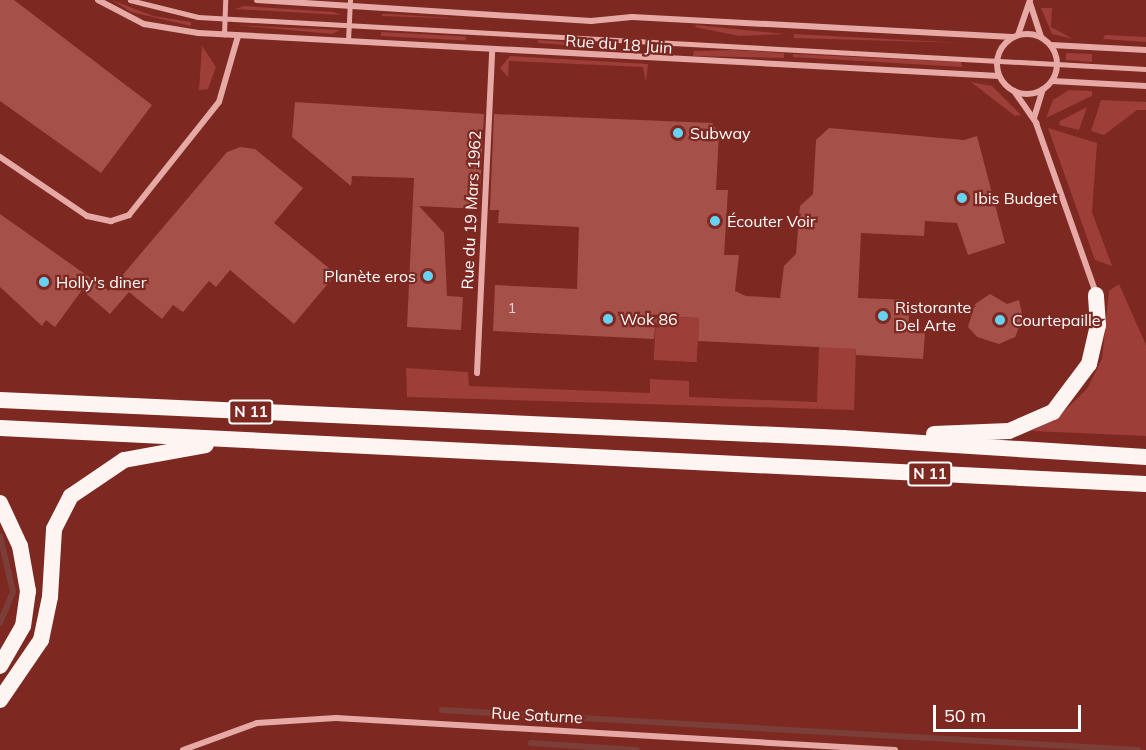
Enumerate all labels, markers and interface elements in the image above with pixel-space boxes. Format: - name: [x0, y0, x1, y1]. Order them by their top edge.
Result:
- street label: Rue du 18 Juin: [565, 31, 673, 57]
- place label: Subway: [690, 123, 750, 143]
- marker: Subway: [671, 126, 685, 140]
- street label: Rue du 19 Mars 1962: [457, 130, 485, 290]
- place label: Ibis Budget: [974, 188, 1057, 208]
- marker: Ibis Budget: [955, 191, 969, 205]
- place label: Écouter Voir: [727, 211, 816, 231]
- marker: Écouter Voir: [708, 214, 722, 228]
- place label: Planète eros: [324, 266, 416, 286]
- marker: Planète eros: [421, 269, 435, 283]
- place label: Holly's diner: [56, 272, 146, 292]
- marker: Holly's diner: [37, 275, 51, 289]
- place label: Ristorante Del Arte: [895, 297, 971, 335]
- house number: 1: [508, 300, 516, 316]
- place label: Wok 86: [620, 309, 678, 329]
- marker: Ristorante Del Arte: [876, 309, 890, 323]
- place label: Courtepaille: [1012, 310, 1101, 330]
- marker: Wok 86: [601, 312, 615, 326]
- marker: Courtepaille: [993, 313, 1007, 327]
- road number: N 11: [227, 400, 275, 424]
- road number: N 11: [906, 462, 954, 486]
- scale bar: [936, 693, 1084, 731]
- street label: Rue Saturne: [491, 703, 583, 727]
- text: 50 m: [944, 704, 986, 727]

